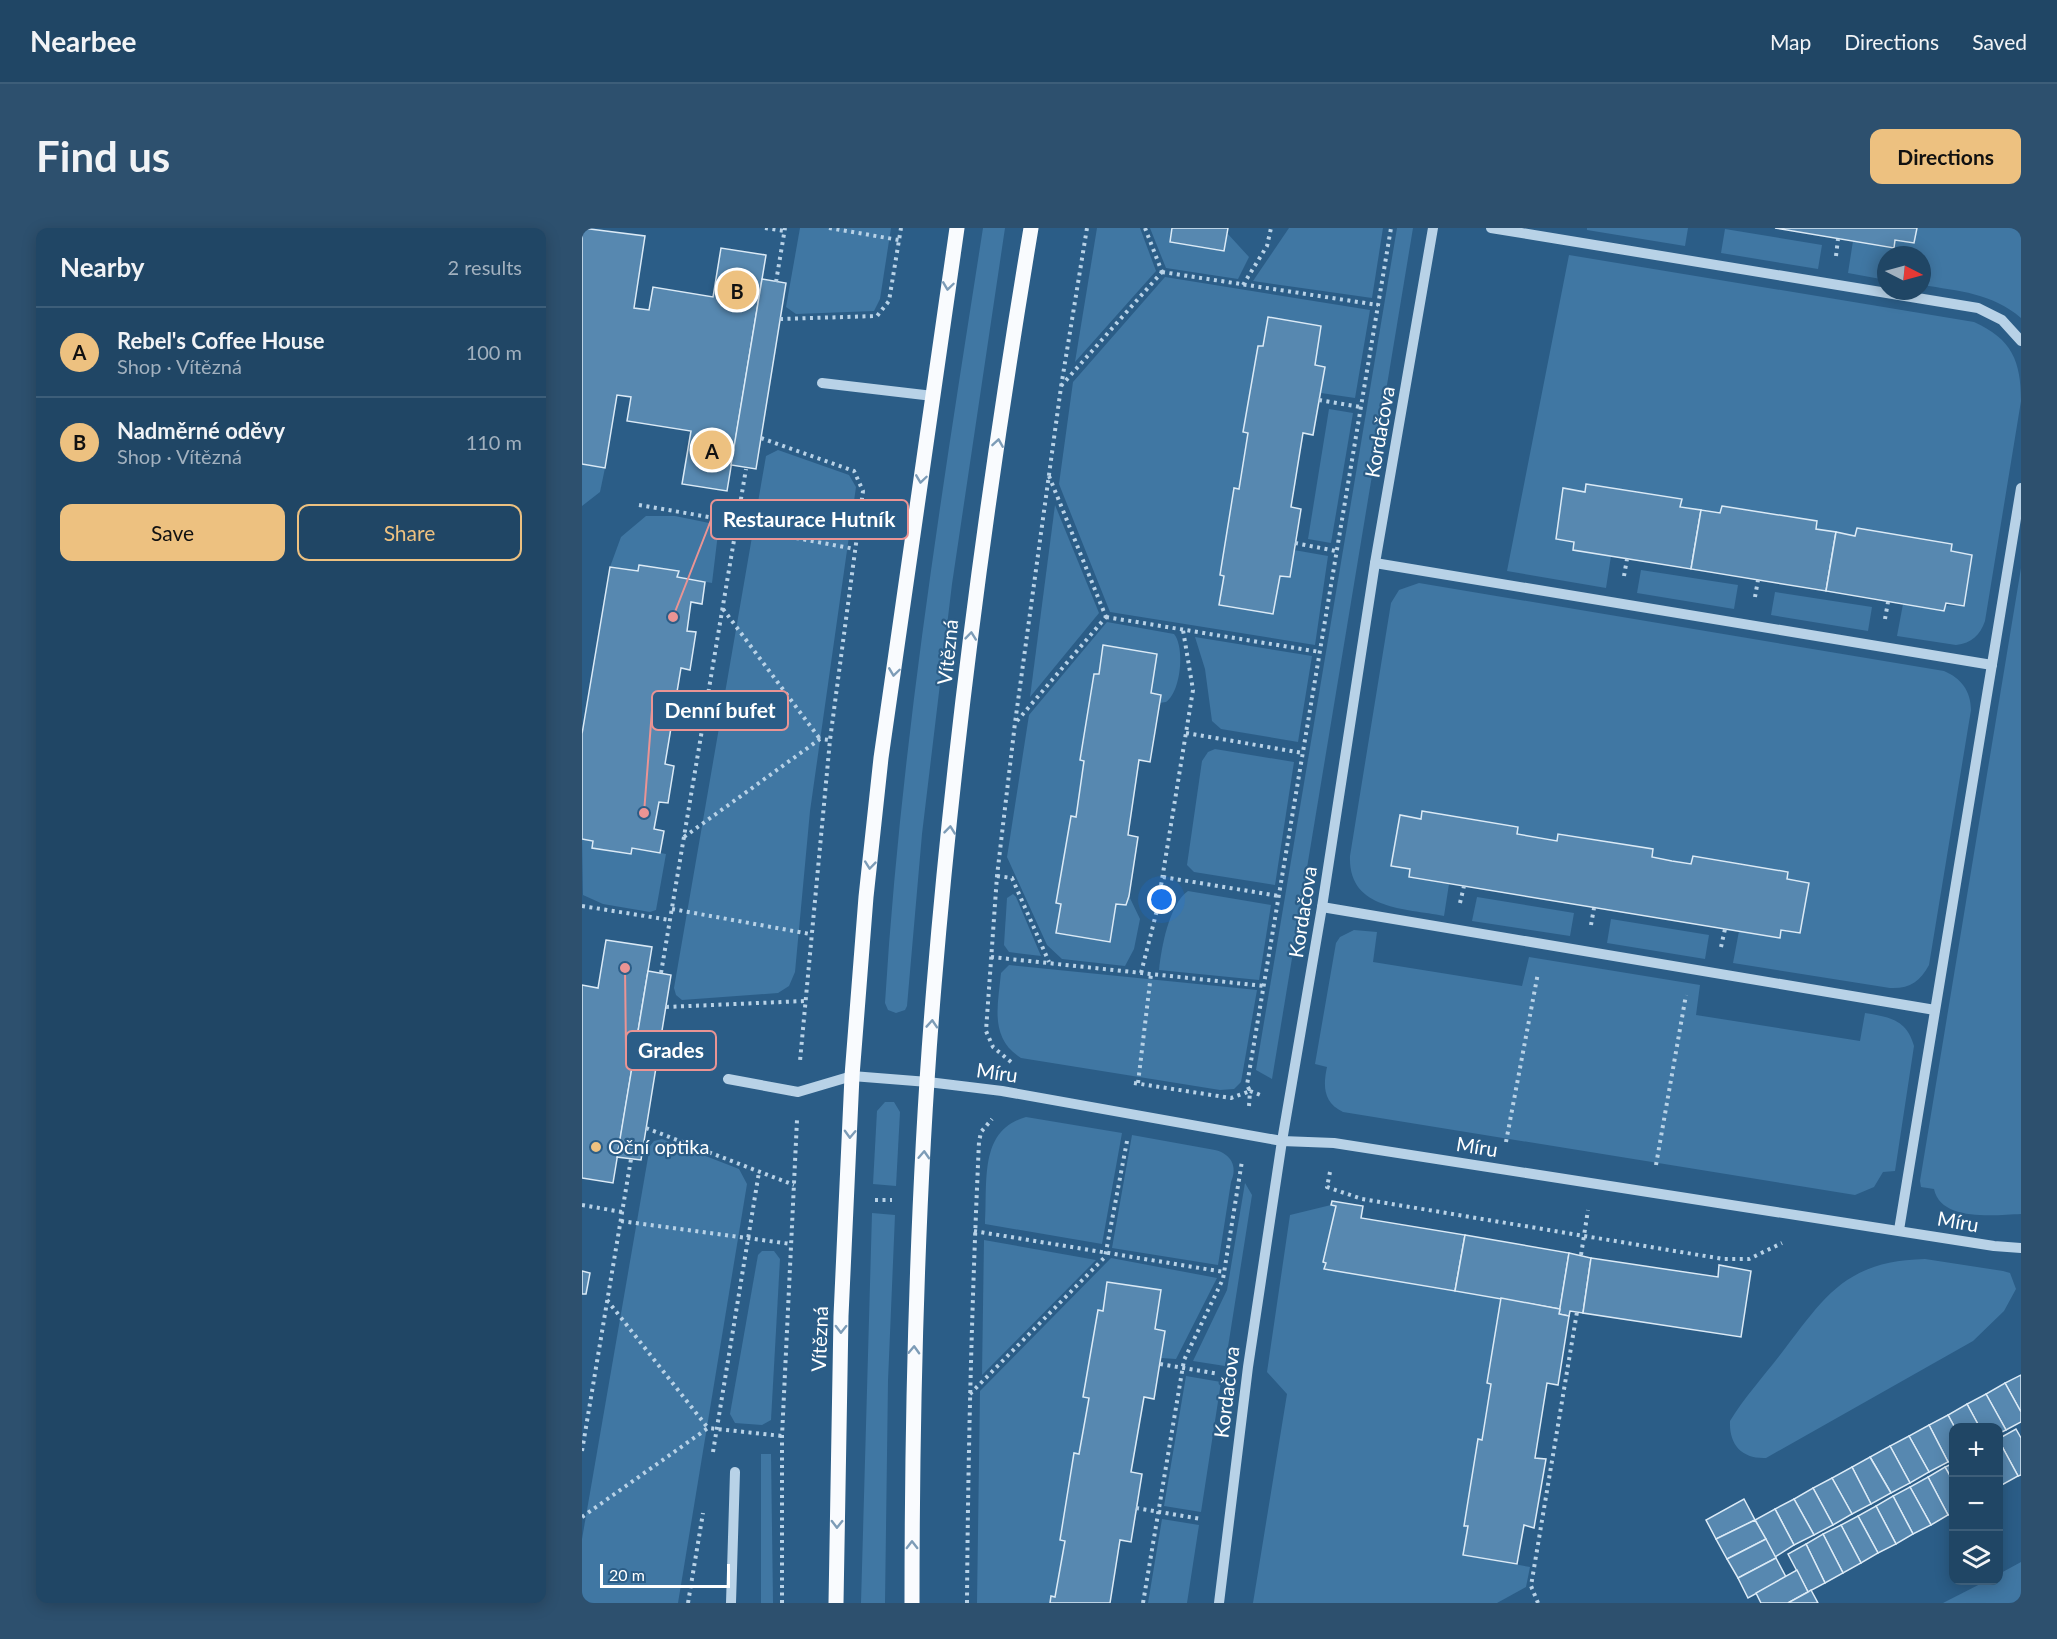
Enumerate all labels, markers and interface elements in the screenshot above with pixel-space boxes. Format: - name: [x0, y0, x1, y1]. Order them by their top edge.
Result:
- text: Nearbee: [30, 24, 137, 58]
- text: Map: [1770, 29, 1811, 54]
- text: Directions: [1844, 29, 1939, 54]
- text: Saved: [1972, 29, 2027, 54]
- button: Directions: [1870, 129, 2021, 184]
- text: Find us: [36, 131, 170, 181]
- north arrow: [1877, 246, 1931, 300]
- text: Nearby: [60, 251, 145, 283]
- text: 2 results: [447, 255, 522, 279]
- pin: B: [718, 268, 756, 312]
- one-way arrow: [943, 281, 955, 290]
- text: Rebel's Coffee House: [117, 327, 325, 354]
- text: A: [73, 340, 86, 364]
- text: 100 m: [466, 340, 522, 364]
- text: Shop · Vítězná: [117, 354, 242, 378]
- street label: Kordačova: [1359, 384, 1399, 479]
- text: Nadměrné oděvy: [117, 417, 285, 444]
- pin: A: [692, 428, 732, 472]
- text: B: [73, 430, 86, 454]
- text: 110 m: [466, 430, 522, 454]
- one-way arrow: [991, 438, 1003, 448]
- text: Shop · Vítězná: [117, 444, 242, 468]
- one-way arrow: [915, 474, 927, 483]
- callout: Restaurace Hutník: [711, 500, 908, 539]
- button: Save: [60, 504, 285, 561]
- button: Share: [297, 504, 522, 561]
- text: Restaurace Hutník: [723, 506, 896, 531]
- street label: Vítězná: [932, 618, 962, 686]
- one-way arrow: [964, 632, 977, 641]
- one-way arrow: [888, 667, 900, 677]
- callout: Denní bufet: [652, 691, 788, 730]
- text: Denní bufet: [664, 697, 776, 722]
- one-way arrow: [943, 825, 956, 835]
- one-way arrow: [864, 861, 876, 870]
- street label: Kordačova: [1283, 864, 1321, 959]
- your location: [1147, 885, 1176, 914]
- one-way arrow: [925, 1020, 938, 1029]
- callout: Grades: [626, 1031, 716, 1070]
- text: Grades: [638, 1037, 704, 1062]
- street label: Míru: [975, 1057, 1019, 1087]
- one-way arrow: [843, 1130, 856, 1139]
- street label: Míru: [1455, 1131, 1500, 1161]
- place label: Oční optika: [608, 1134, 709, 1158]
- marker: Oční optika: [589, 1140, 603, 1154]
- one-way arrow: [917, 1150, 930, 1159]
- street label: Míru: [1936, 1206, 1981, 1236]
- street label: Vítězná: [806, 1306, 832, 1372]
- one-way arrow: [834, 1325, 847, 1334]
- one-way arrow: [908, 1345, 921, 1354]
- street label: Kordačova: [1208, 1345, 1244, 1439]
- map controls: [1949, 1423, 2003, 1585]
- button: +: [1949, 1423, 2003, 1477]
- button: −: [1949, 1477, 2003, 1531]
- one-way arrow: [831, 1520, 843, 1529]
- button: layers: [1949, 1531, 2003, 1585]
- one-way arrow: [906, 1540, 918, 1549]
- scale bar: [600, 1561, 730, 1588]
- text: 20 m: [609, 1565, 645, 1584]

